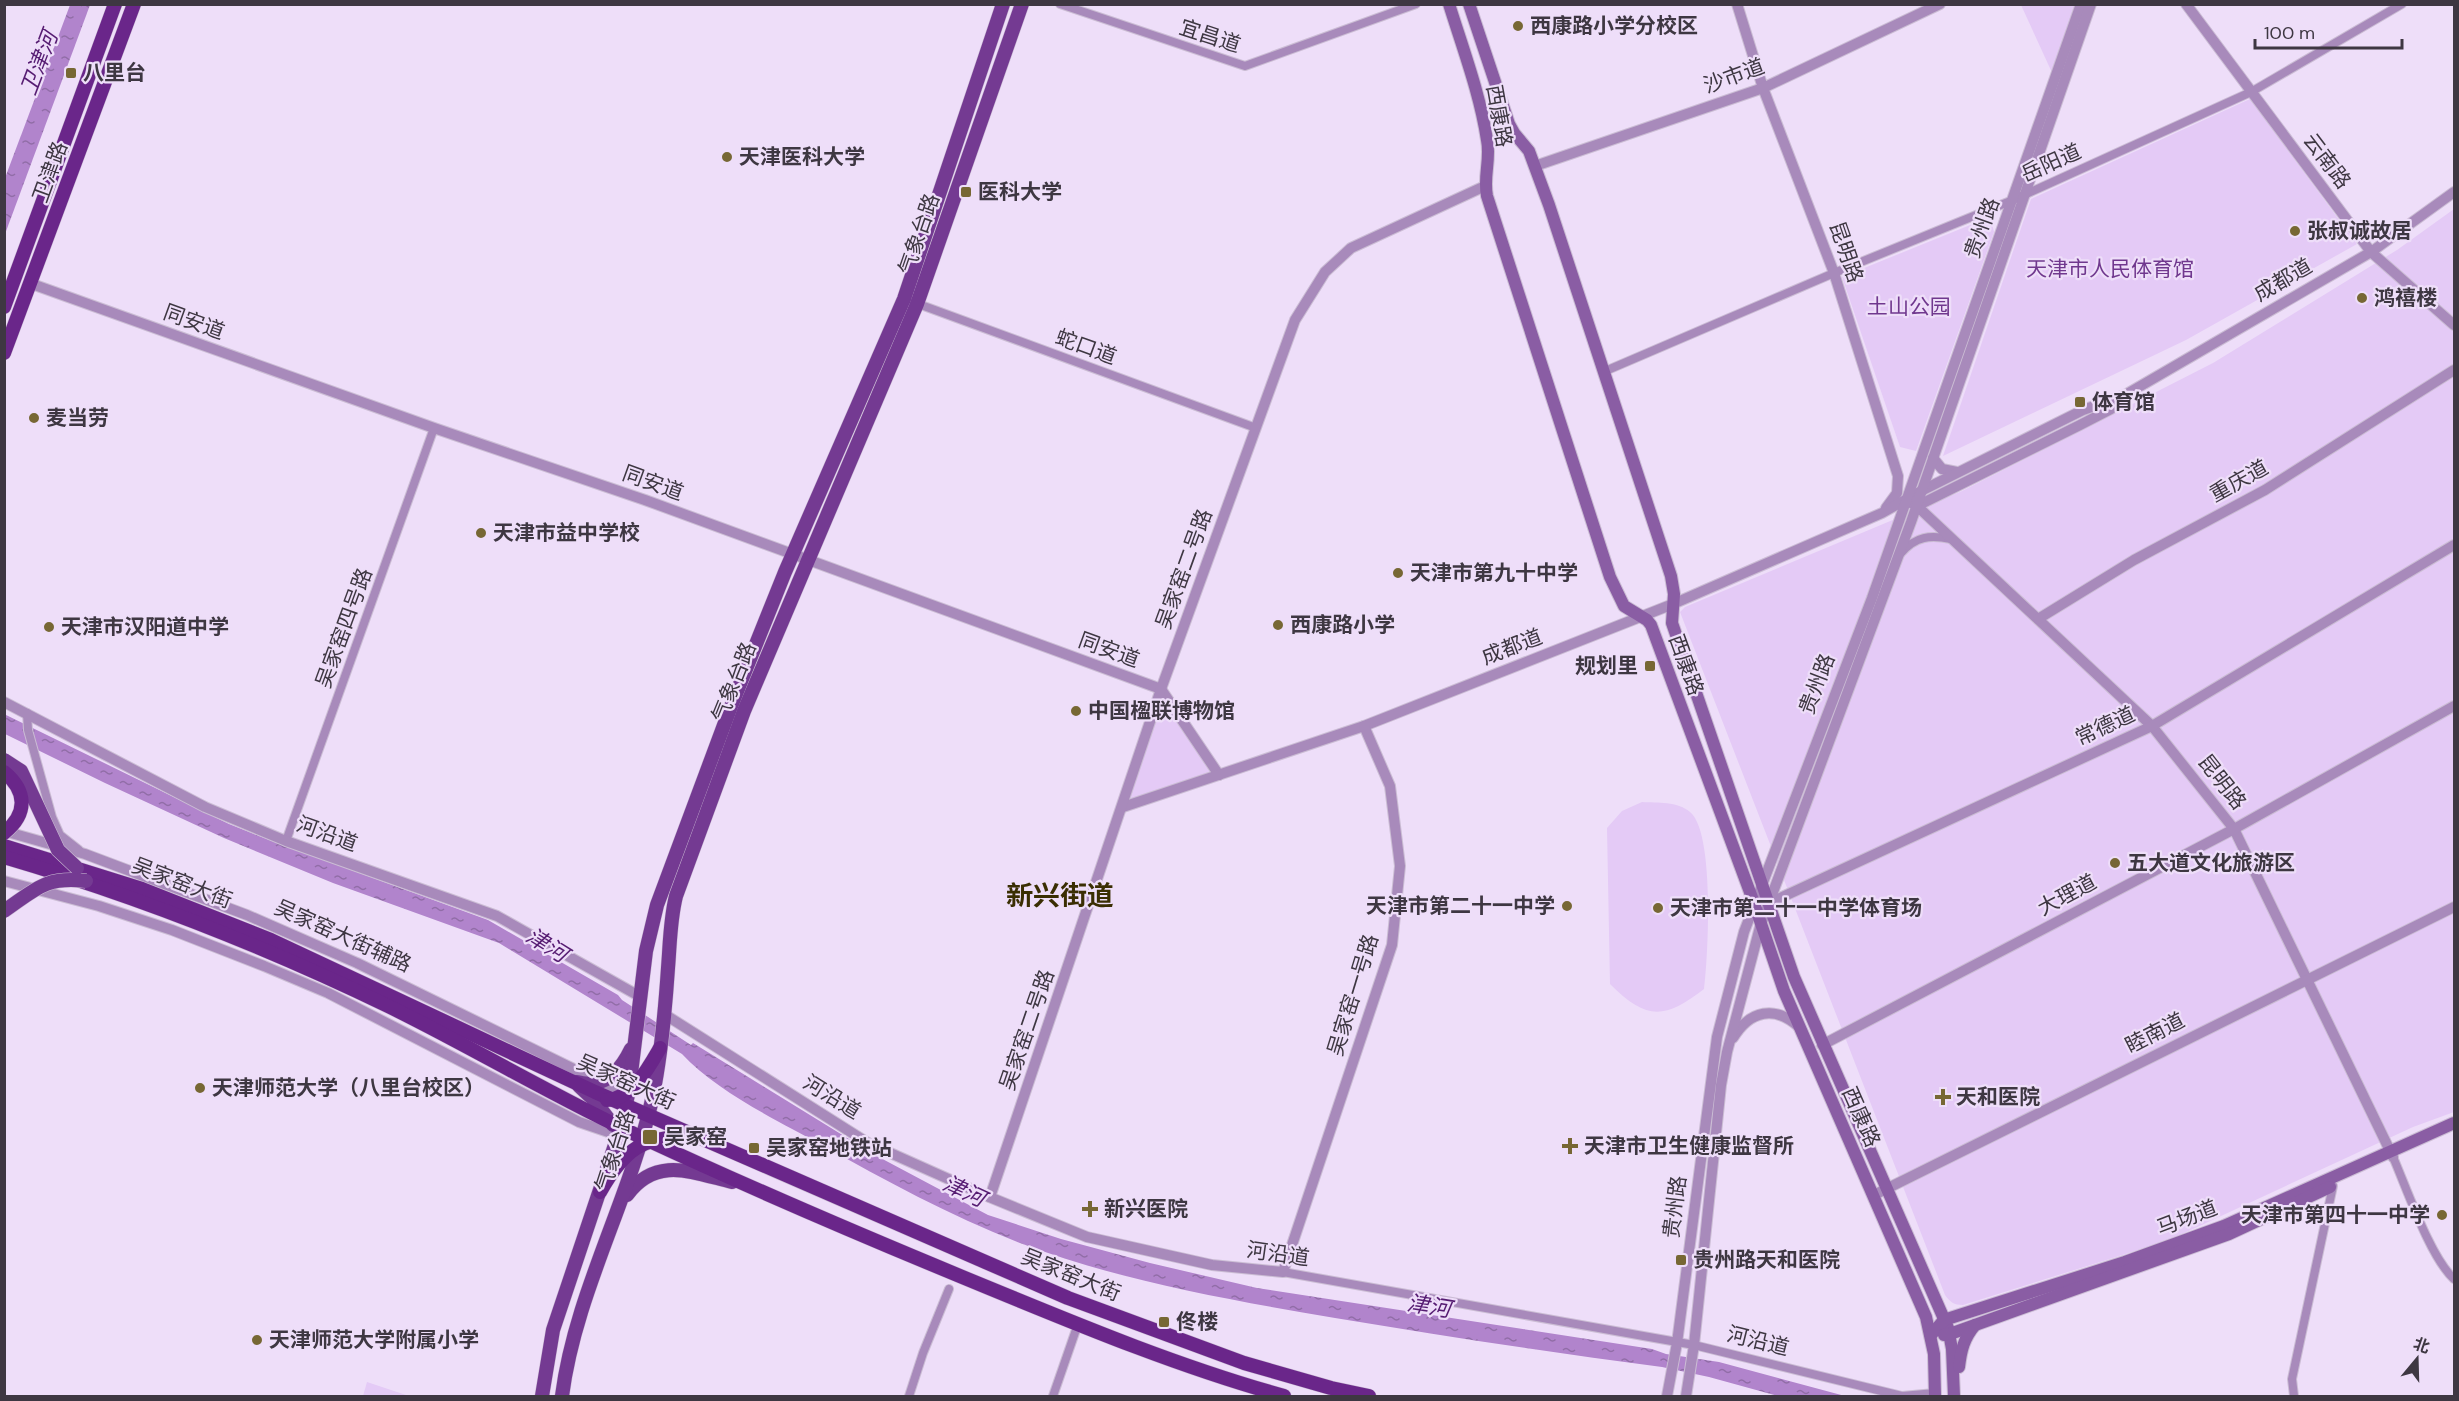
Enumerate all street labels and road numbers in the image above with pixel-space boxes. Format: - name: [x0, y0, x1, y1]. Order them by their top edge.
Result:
- street label: 宜昌道: [1176, 13, 1244, 59]
- street label: 沙市道: [1700, 52, 1768, 100]
- street label: 西康路: [1480, 83, 1518, 149]
- street label: 云南路: [2297, 127, 2357, 195]
- street label: 岳阳道: [2017, 137, 2085, 189]
- street label: 卫津路: [26, 138, 74, 206]
- street label: 气象台路: [892, 190, 946, 278]
- street label: 贵州路: [1958, 194, 2006, 262]
- street label: 昆明路: [1823, 218, 1869, 286]
- street label: 成都道: [2249, 252, 2317, 308]
- street label: 同安道: [160, 298, 228, 346]
- street label: 蛇口道: [1052, 323, 1120, 371]
- street label: 重庆道: [2205, 453, 2273, 509]
- street label: 同安道: [619, 459, 687, 507]
- street label: 吴家窑二号路: [1149, 505, 1219, 633]
- street label: 吴家窑四号路: [309, 564, 379, 692]
- street label: 成都道: [1478, 623, 1546, 671]
- street label: 同安道: [1075, 626, 1143, 674]
- street label: 西康路: [1662, 631, 1710, 699]
- street label: 气象台路: [705, 638, 763, 726]
- street label: 贵州路: [1793, 650, 1841, 718]
- street label: 常德道: [2071, 700, 2139, 752]
- street label: 昆明路: [2192, 749, 2252, 815]
- street label: 河沿道: [293, 810, 361, 858]
- street label: 吴家窑大街: [128, 851, 236, 915]
- street label: 大理道: [2033, 868, 2101, 922]
- street label: 吴家窑大街辅路: [270, 893, 416, 979]
- street label: 吴家窑一号路: [1321, 931, 1385, 1059]
- street label: 吴家窑二号路: [993, 966, 1061, 1094]
- street label: 睦南道: [2121, 1006, 2189, 1060]
- street label: 吴家窑大街: [572, 1048, 680, 1116]
- street label: 河沿道: [798, 1068, 866, 1126]
- street label: 西康路: [1835, 1083, 1887, 1151]
- street label: 气象台路: [589, 1107, 641, 1195]
- street label: 贵州路: [1657, 1174, 1693, 1240]
- street label: 马场道: [2153, 1194, 2221, 1242]
- street label: 河沿道: [1245, 1236, 1311, 1272]
- street label: 吴家窑大街: [1017, 1242, 1125, 1308]
- street label: 河沿道: [1724, 1320, 1792, 1362]

